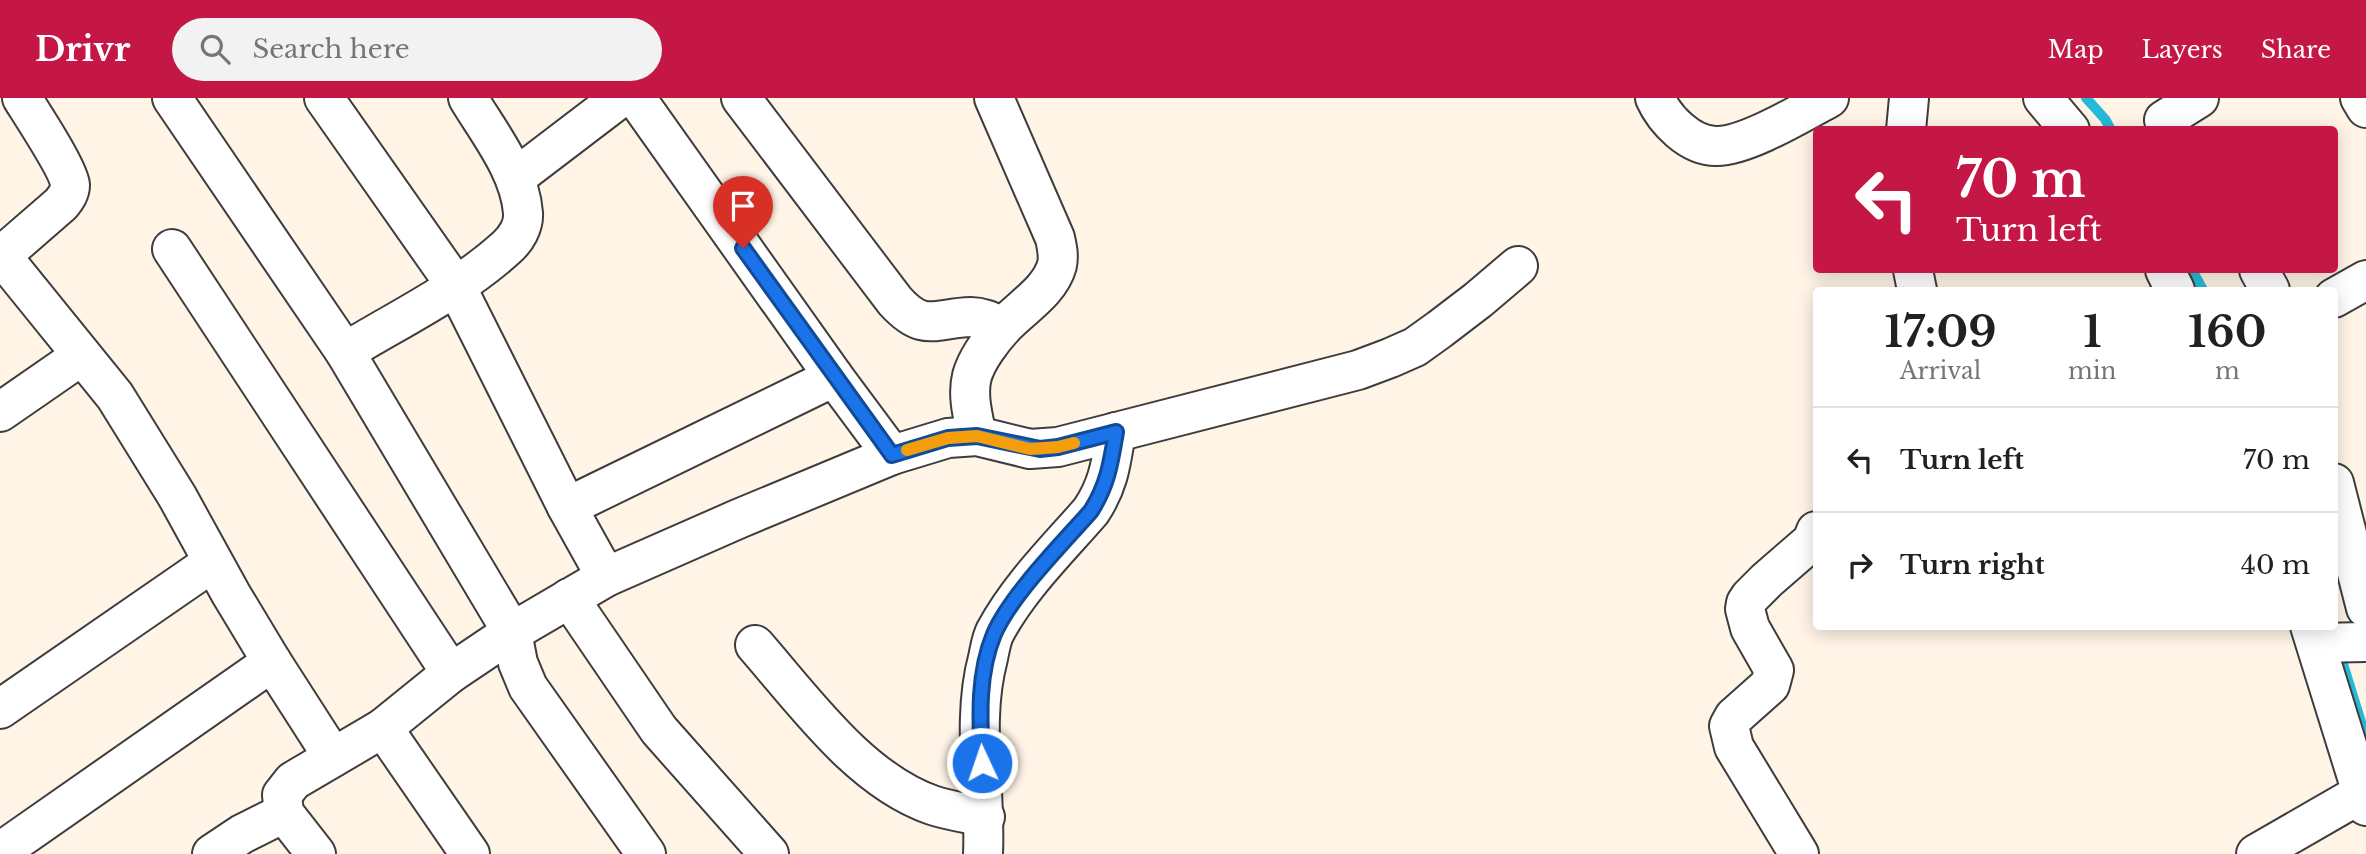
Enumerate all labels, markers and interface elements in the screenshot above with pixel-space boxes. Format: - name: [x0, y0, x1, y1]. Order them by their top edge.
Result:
- search box: [172, 18, 662, 81]
- text: Drivr: [35, 29, 130, 70]
- icon: search: [196, 30, 234, 68]
- text: Search here: [252, 33, 410, 65]
- text: Map: [2048, 35, 2104, 64]
- text: Layers: [2142, 35, 2223, 64]
- text: Share: [2261, 35, 2331, 64]
- text: 70 m: [1956, 149, 2086, 210]
- icon: left: [1841, 154, 1932, 245]
- pin: [713, 176, 773, 248]
- icon: arrive: [724, 187, 762, 225]
- text: Turn left: [1956, 210, 2102, 250]
- text: 17:09: [1885, 306, 1997, 358]
- text: 1: [2083, 306, 2101, 358]
- text: 160: [2188, 306, 2266, 358]
- text: Arrival: [1900, 357, 1981, 385]
- text: min: [2068, 357, 2116, 385]
- text: m: [2215, 357, 2240, 385]
- icon: left: [1841, 441, 1879, 479]
- text: Turn left: [1900, 444, 2024, 476]
- text: 70 m: [2243, 444, 2310, 476]
- icon: right: [1841, 546, 1879, 584]
- text: Turn right: [1900, 549, 2045, 581]
- text: 40 m: [2241, 549, 2310, 581]
- position arrow: [945, 726, 1019, 800]

